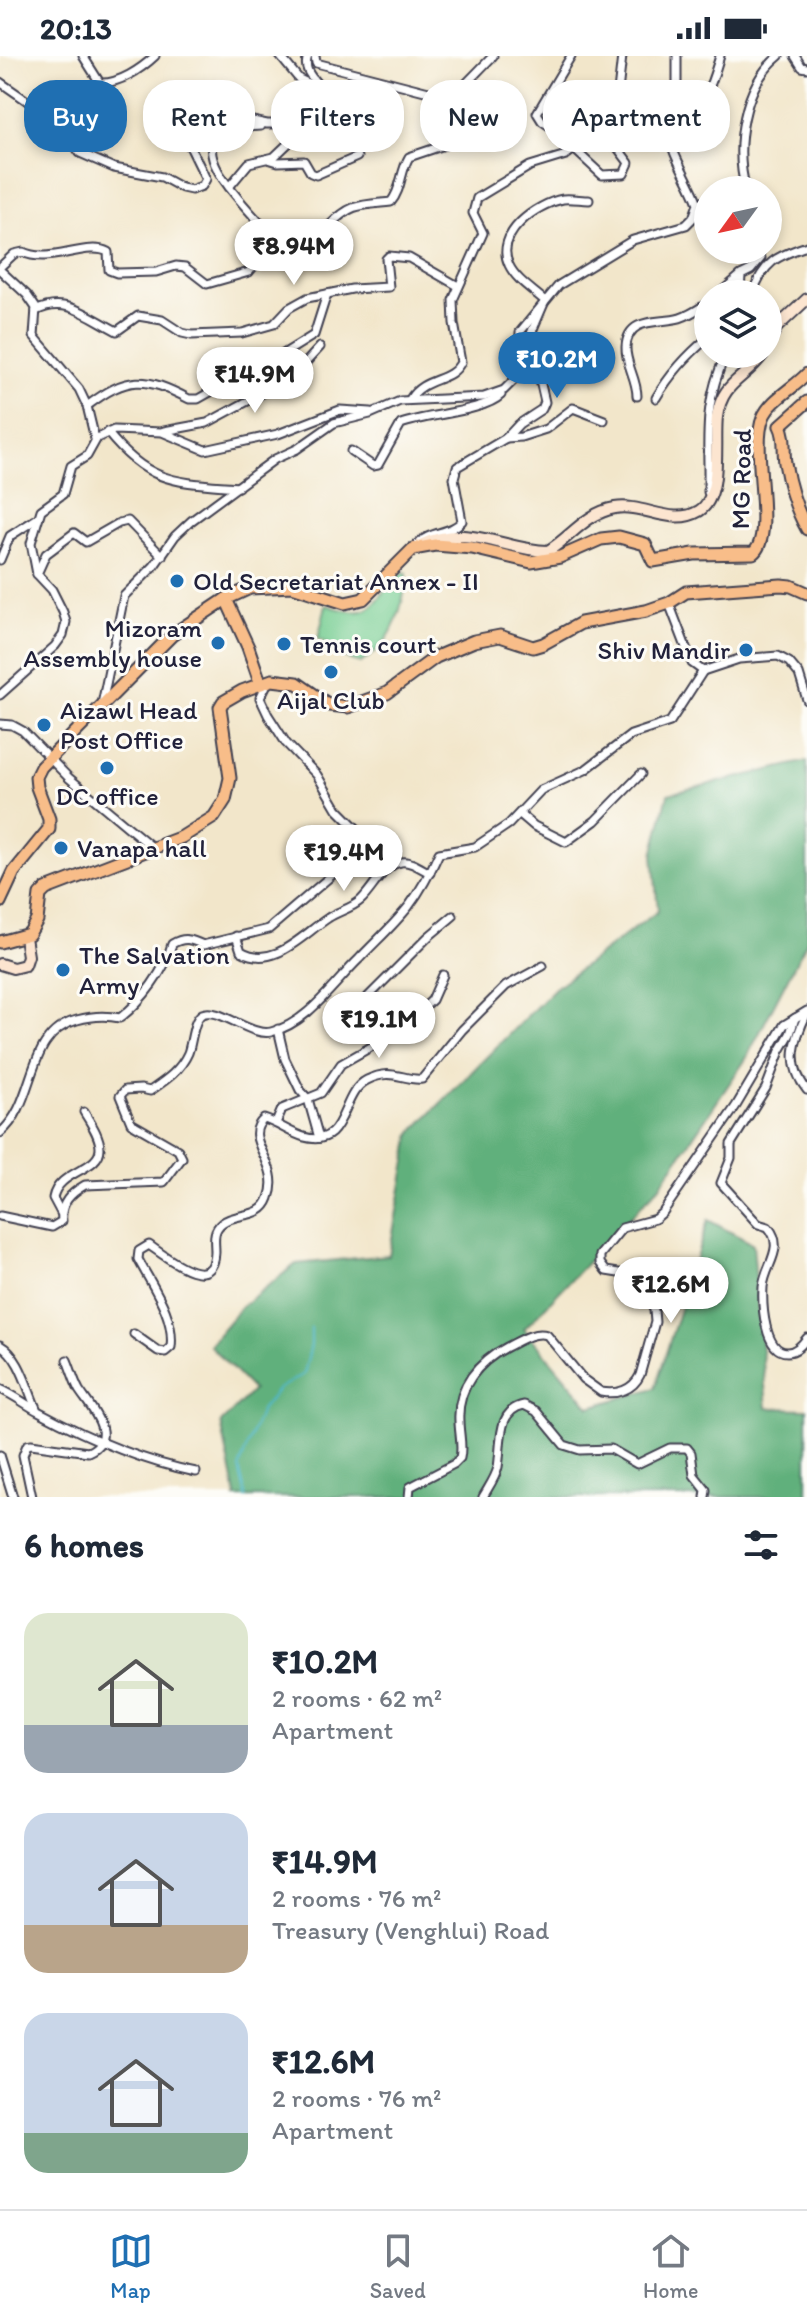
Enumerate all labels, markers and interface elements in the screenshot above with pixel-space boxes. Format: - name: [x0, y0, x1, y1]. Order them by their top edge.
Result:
- text: 20:13: [40, 10, 112, 47]
- chip: Buy: [24, 80, 127, 152]
- chip: Rent: [143, 80, 255, 152]
- chip: Filters: [271, 80, 404, 152]
- chip: New: [420, 80, 527, 152]
- chip: Apartment: [543, 80, 730, 152]
- north arrow: [694, 176, 782, 264]
- map controls: [694, 176, 782, 368]
- pin: ₹8.94M: [229, 219, 359, 287]
- text: ₹8.94M: [253, 229, 336, 261]
- button: layers: [694, 280, 782, 368]
- pin: ₹10.2M: [492, 332, 622, 400]
- text: ₹10.2M: [516, 342, 598, 374]
- pin: ₹14.9M: [190, 347, 320, 415]
- text: ₹14.9M: [215, 357, 295, 389]
- street label: MG Road: [724, 428, 758, 530]
- place label: Old Secretariat Annex - II: [193, 565, 479, 597]
- marker: Old Secretariat Annex - II: [168, 572, 186, 590]
- place label: Mizoram Assembly house: [23, 612, 202, 674]
- place label: Tennis court: [300, 628, 437, 660]
- marker: Mizoram Assembly house: [209, 634, 227, 652]
- place label: Shiv Mandir: [598, 634, 730, 666]
- marker: Tennis court: [275, 635, 293, 653]
- marker: Shiv Mandir: [737, 641, 755, 659]
- marker: Aijal Club: [322, 663, 340, 681]
- place label: Aijal Club: [277, 684, 385, 716]
- place label: Aizawl Head Post Office: [60, 694, 198, 756]
- marker: Aizawl Head Post Office: [35, 716, 53, 734]
- marker: DC office: [98, 759, 116, 777]
- place label: DC office: [55, 780, 159, 812]
- pin: ₹19.4M: [279, 825, 409, 893]
- place label: Vanapa hall: [77, 832, 207, 864]
- text: ₹19.4M: [304, 835, 384, 867]
- marker: Vanapa hall: [52, 839, 70, 857]
- place label: The Salvation Army: [79, 939, 230, 1001]
- marker: The Salvation Army: [54, 961, 72, 979]
- pin: ₹19.1M: [314, 992, 444, 1060]
- text: ₹19.1M: [340, 1002, 418, 1034]
- pin: ₹12.6M: [606, 1257, 736, 1325]
- text: ₹12.6M: [631, 1267, 711, 1299]
- icon: filters: [739, 1523, 783, 1567]
- text: 6 homes: [24, 1525, 144, 1566]
- text: ₹10.2M: [272, 1641, 378, 1682]
- icon: home: [88, 1645, 184, 1741]
- text: 2 rooms · 62 m²: [272, 1682, 442, 1714]
- text: Apartment: [272, 1714, 393, 1746]
- text: ₹14.9M: [272, 1841, 378, 1882]
- icon: home: [88, 1845, 184, 1941]
- text: 2 rooms · 76 m²: [272, 1882, 441, 1914]
- text: Treasury (Venghlui) Road: [272, 1914, 549, 1946]
- text: ₹12.6M: [272, 2041, 375, 2082]
- icon: home: [88, 2045, 184, 2141]
- text: 2 rooms · 76 m²: [272, 2082, 441, 2114]
- text: Apartment: [272, 2114, 393, 2146]
- tab: Map: [109, 2229, 153, 2304]
- tab: Saved: [370, 2229, 426, 2304]
- tab: Home: [643, 2229, 698, 2304]

